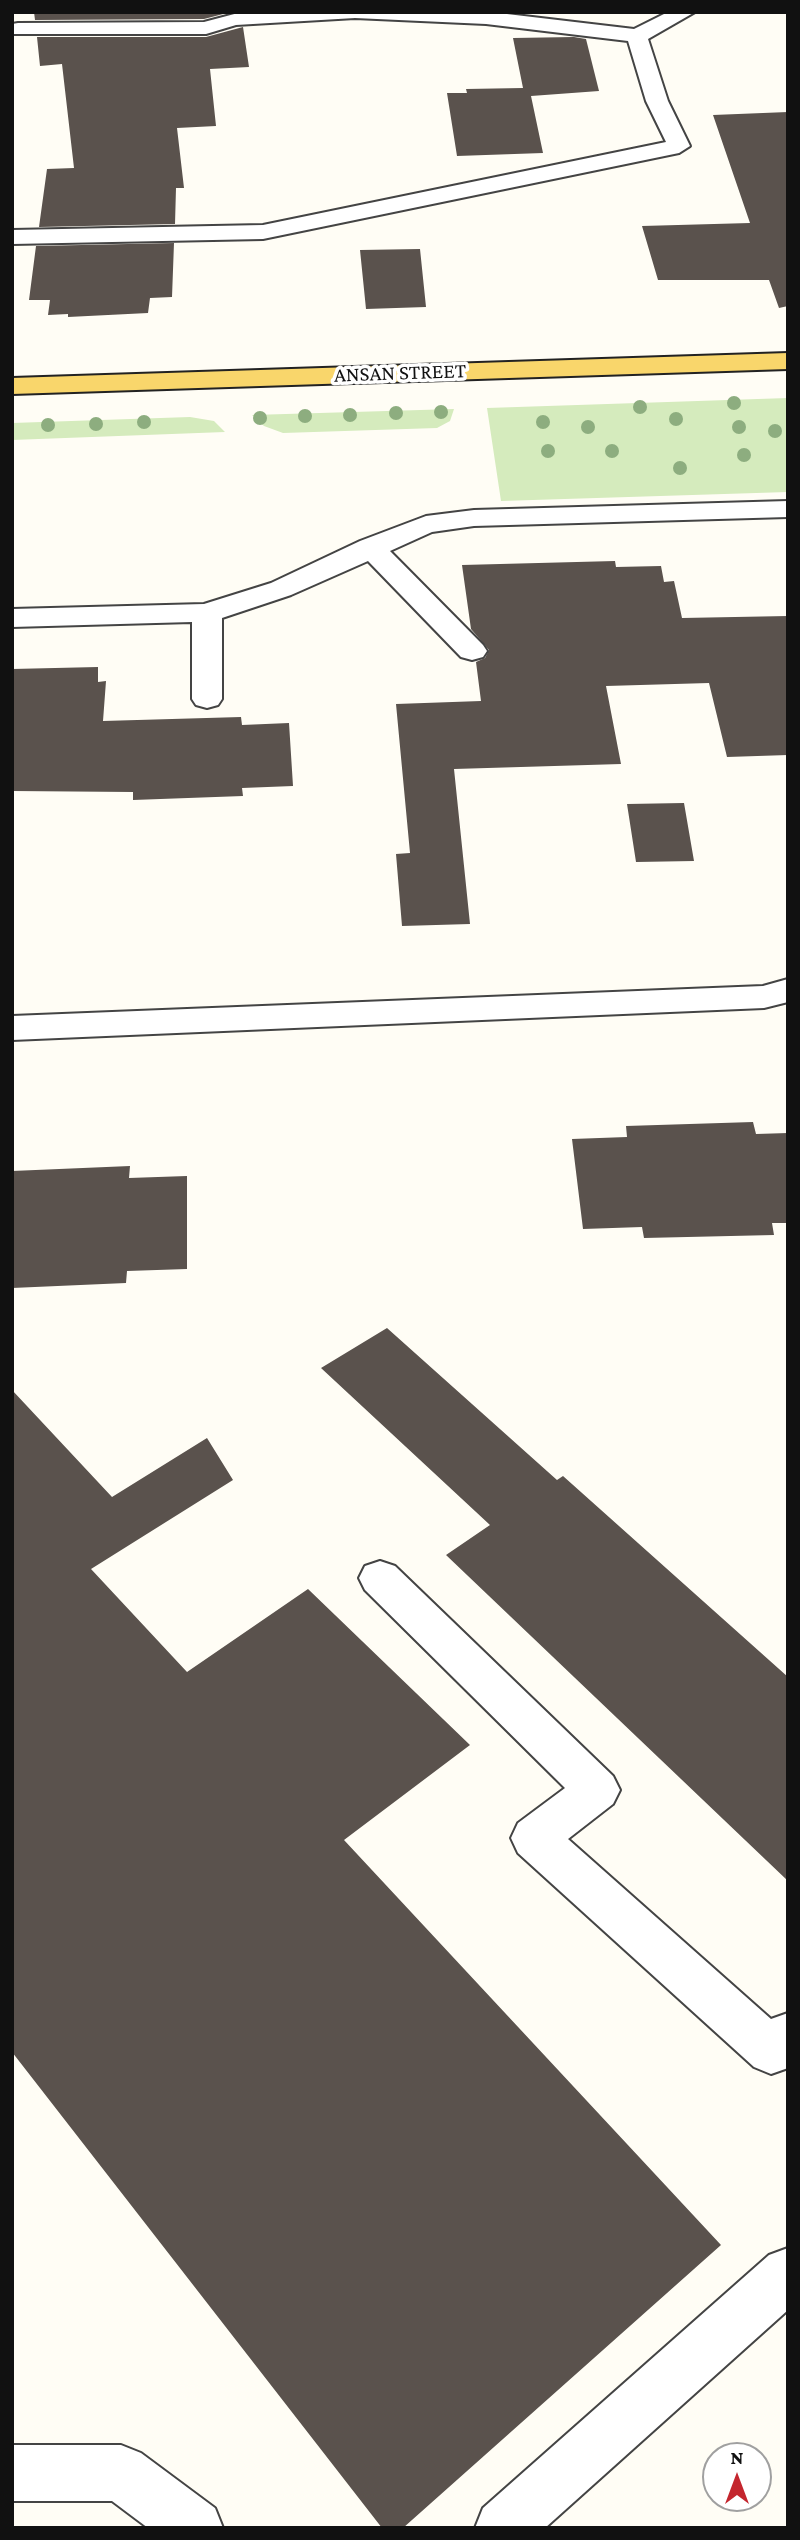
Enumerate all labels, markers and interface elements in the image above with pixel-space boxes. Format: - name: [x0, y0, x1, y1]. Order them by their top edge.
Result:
- street label: ANSAN STREET: [333, 358, 467, 388]
- north arrow: [702, 2442, 772, 2512]
- text: N: [731, 2447, 743, 2468]

